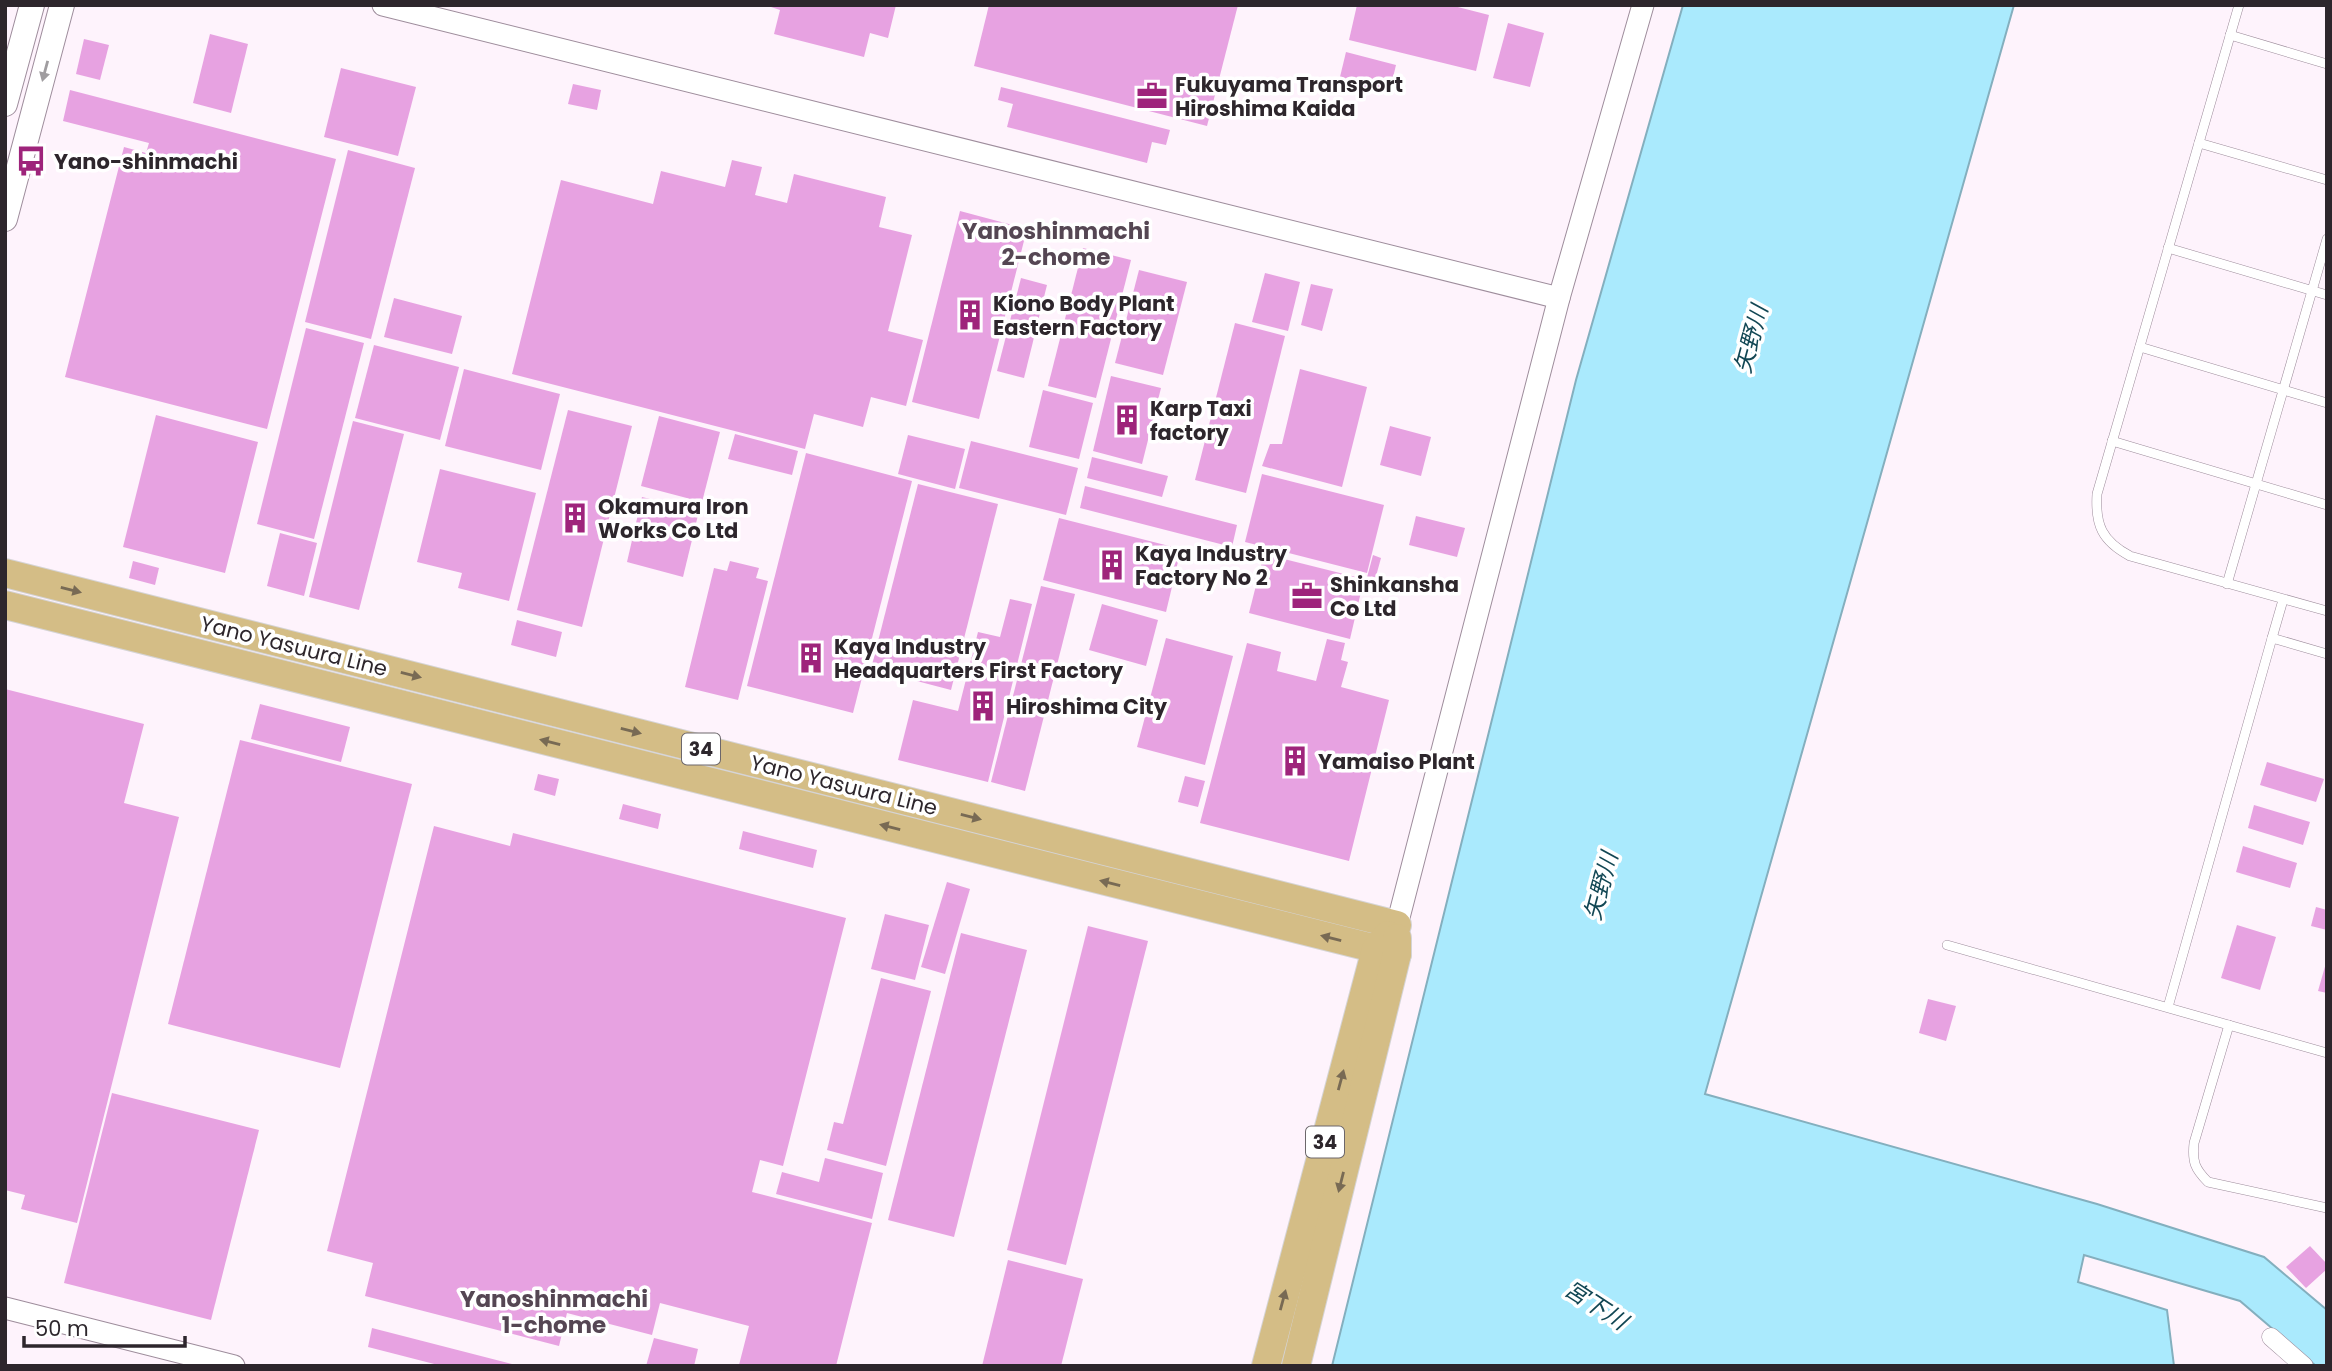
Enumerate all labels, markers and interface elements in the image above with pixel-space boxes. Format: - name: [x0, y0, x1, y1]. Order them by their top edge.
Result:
- one-way arrow: [39, 61, 49, 82]
- place label: Fukuyama Transport Hiroshima Kaida: [1175, 70, 1403, 123]
- office icon: Fukuyama Transport Hiroshima Kaida: [1135, 79, 1169, 113]
- bus stop icon: Yano-shinmachi: [14, 144, 48, 178]
- place label: Yano-shinmachi: [54, 147, 238, 176]
- district label: Yanoshinmachi 2-chome: [962, 215, 1150, 273]
- place label: Kiono Body Plant Eastern Factory: [993, 289, 1175, 342]
- building icon: Kiono Body Plant Eastern Factory: [953, 298, 987, 332]
- water label: 矢野川: [1727, 299, 1776, 376]
- place label: Karp Taxi factory: [1150, 394, 1252, 447]
- building icon: Karp Taxi factory: [1110, 403, 1144, 437]
- place label: Okamura Iron Works Co Ltd: [598, 492, 749, 545]
- building icon: Okamura Iron Works Co Ltd: [558, 501, 592, 535]
- place label: Kaya Industry Factory No 2: [1135, 539, 1288, 592]
- building icon: Kaya Industry Factory No 2: [1095, 548, 1129, 582]
- place label: Shinkansha Co Ltd: [1330, 570, 1459, 623]
- office icon: Shinkansha Co Ltd: [1290, 579, 1324, 613]
- one-way arrow: [61, 585, 83, 596]
- street label: Yano Yasuura Line: [198, 609, 390, 683]
- place label: Kaya Industry Headquarters First Factory: [834, 632, 1124, 685]
- building icon: Kaya Industry Headquarters First Factory: [794, 641, 828, 675]
- one-way arrow: [400, 670, 422, 681]
- building icon: Hiroshima City: [966, 689, 1000, 723]
- place label: Hiroshima City: [1006, 692, 1168, 721]
- one-way arrow: [620, 726, 642, 737]
- road number: 34: [682, 734, 720, 764]
- one-way arrow: [539, 736, 561, 747]
- building icon: Yamaiso Plant: [1278, 744, 1312, 778]
- place label: Yamaiso Plant: [1318, 747, 1475, 776]
- street label: Yano Yasuura Line: [748, 748, 940, 822]
- one-way arrow: [960, 812, 982, 823]
- one-way arrow: [878, 821, 900, 832]
- water label: 矢野川: [1577, 846, 1626, 923]
- one-way arrow: [1099, 877, 1121, 888]
- one-way arrow: [1320, 932, 1342, 943]
- one-way arrow: [1336, 1069, 1347, 1091]
- road number: 34: [1306, 1126, 1344, 1158]
- one-way arrow: [1335, 1172, 1346, 1194]
- water label: 宮下川: [1558, 1273, 1636, 1339]
- district label: Yanoshinmachi 1-chome: [460, 1283, 648, 1341]
- one-way arrow: [1278, 1289, 1289, 1311]
- scale bar: [24, 1304, 186, 1348]
- text: 50 m: [35, 1314, 89, 1343]

